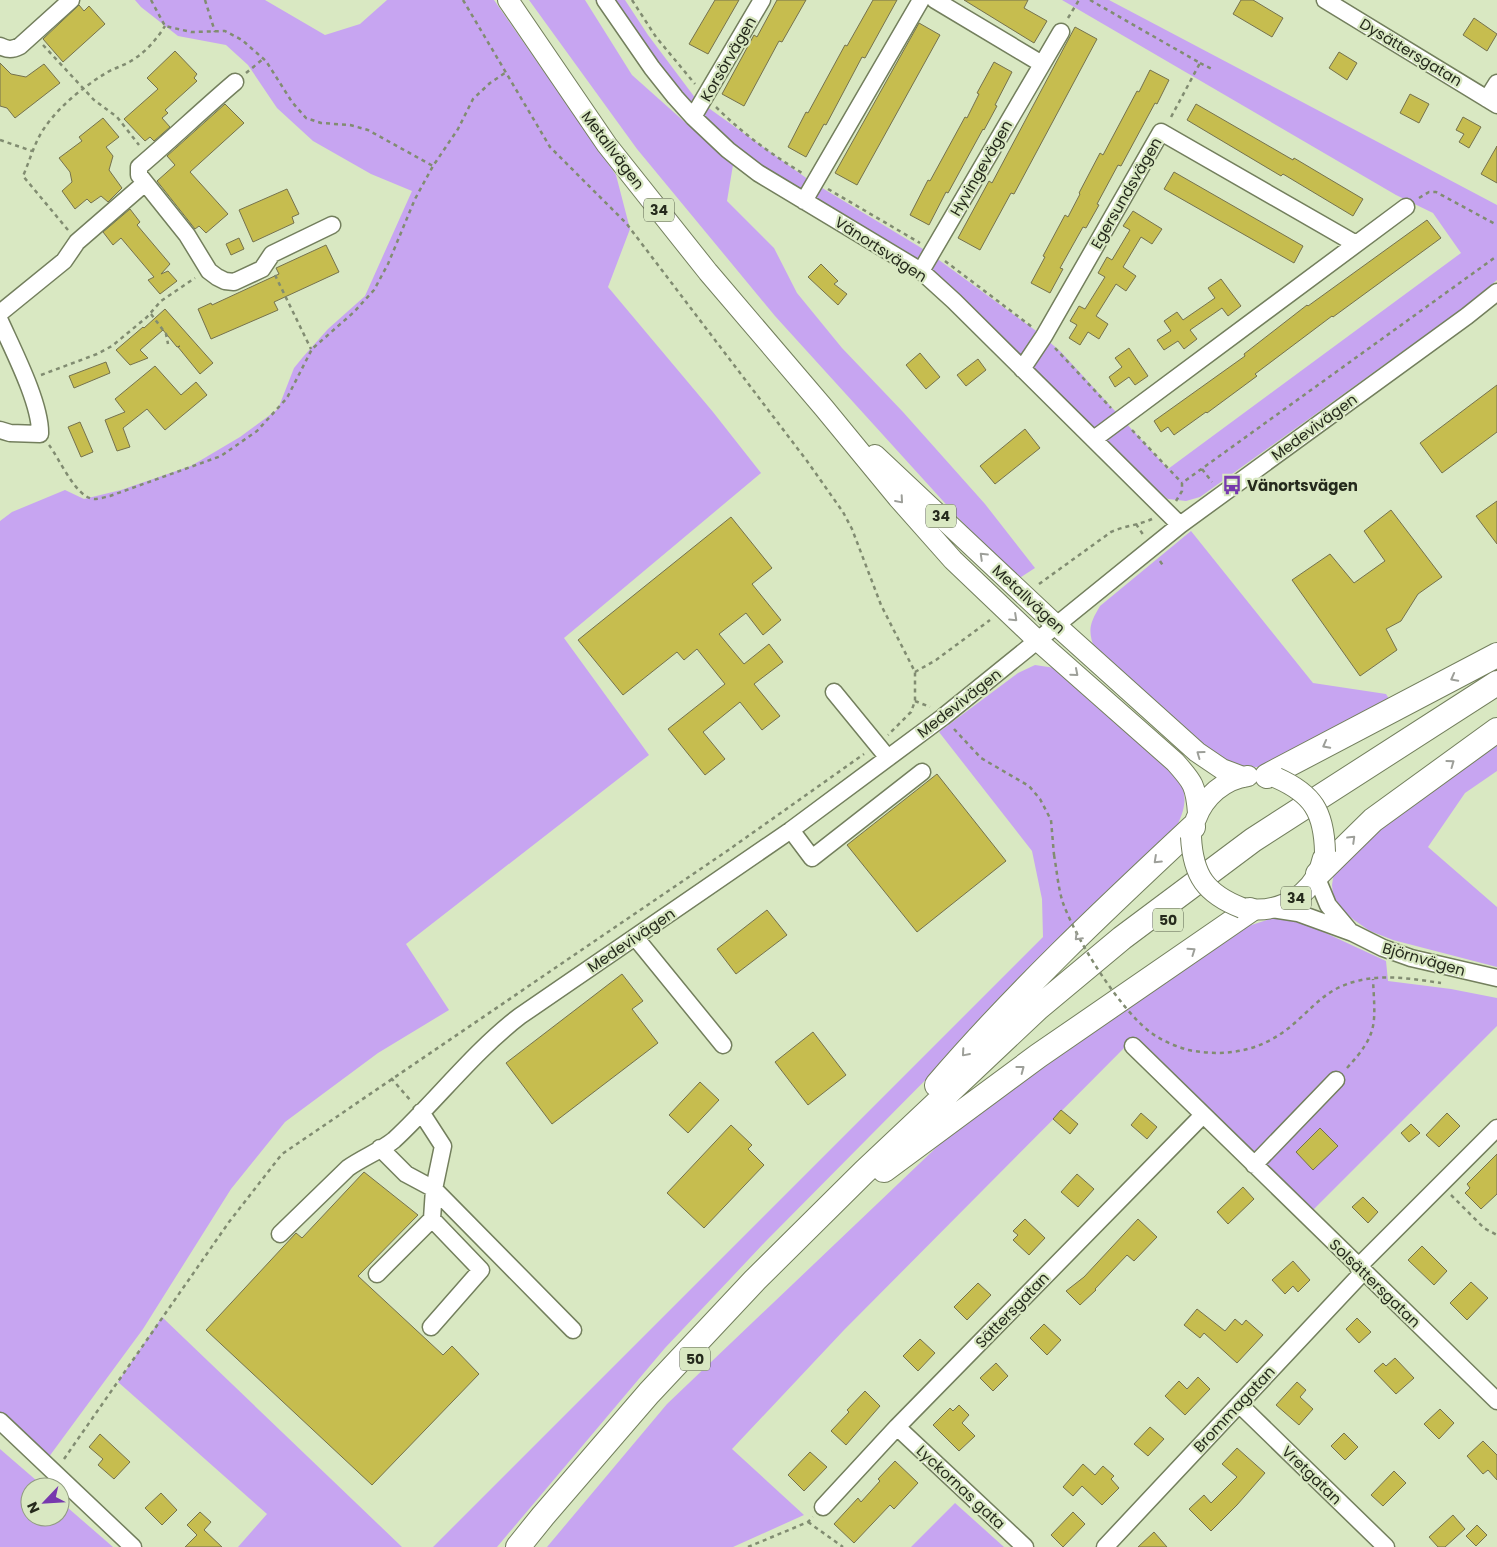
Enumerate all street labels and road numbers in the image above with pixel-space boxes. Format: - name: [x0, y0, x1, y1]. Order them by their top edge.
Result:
- street label: Korsörvägen: [695, 13, 761, 105]
- street label: Dysättersgatan: [1356, 13, 1466, 91]
- street label: Metallvägen: [577, 107, 649, 193]
- street label: Hyvingevägen: [945, 116, 1017, 220]
- street label: Egersundsvägen: [1086, 133, 1166, 253]
- road number: 34: [644, 198, 674, 222]
- street label: Vänortsvägen: [831, 211, 931, 287]
- street label: Medevivägen: [1267, 389, 1361, 465]
- road number: 34: [926, 504, 956, 528]
- street label: Metallvägen: [988, 560, 1070, 638]
- street label: Medevivägen: [913, 664, 1005, 742]
- road number: 34: [1281, 886, 1311, 910]
- street label: Medevivägen: [583, 903, 679, 977]
- road number: 50: [1153, 908, 1183, 932]
- street label: Björnvägen: [1380, 937, 1468, 981]
- street label: Solsättersgatan: [1325, 1234, 1425, 1332]
- street label: Sättersgatan: [970, 1267, 1054, 1353]
- road number: 50: [680, 1348, 710, 1370]
- street label: Brommagatan: [1188, 1361, 1280, 1457]
- street label: Lyckornas gata: [912, 1440, 1010, 1534]
- street label: Vretgatan: [1277, 1441, 1347, 1509]

